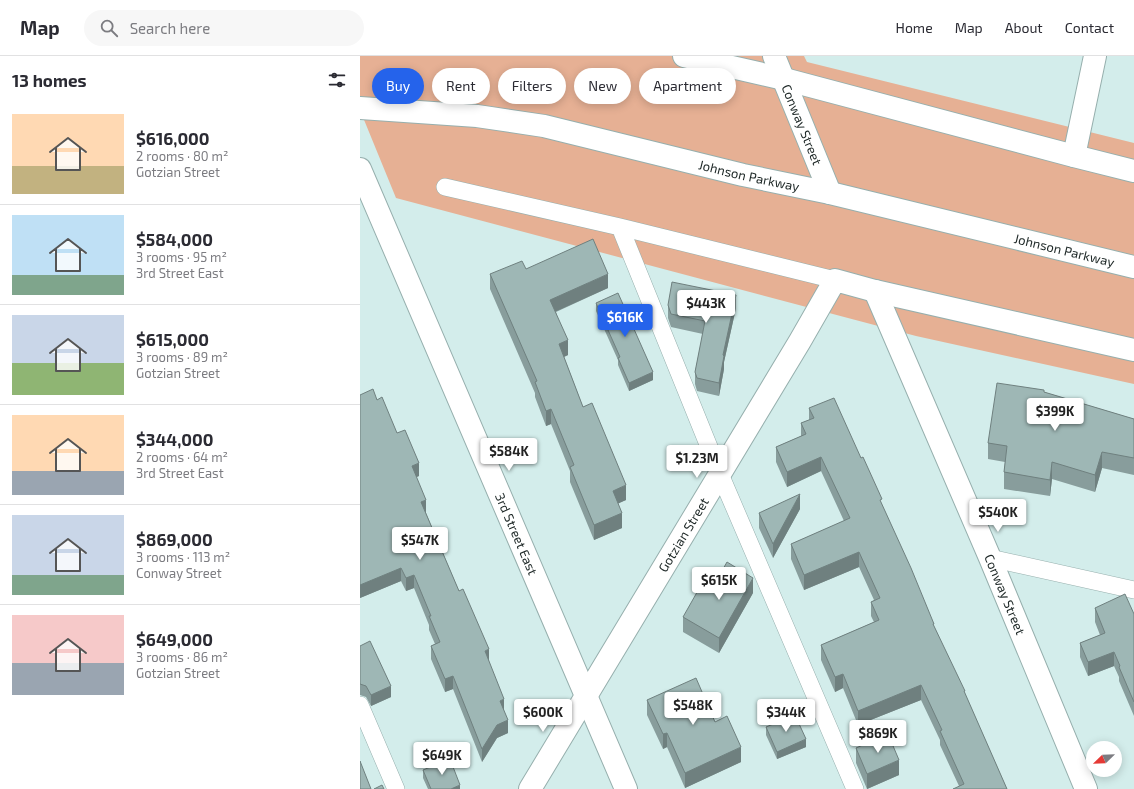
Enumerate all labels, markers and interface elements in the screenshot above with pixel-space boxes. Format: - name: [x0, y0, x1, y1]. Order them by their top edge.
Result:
- search box: [84, 10, 364, 46]
- text: Map: [20, 16, 60, 39]
- icon: search: [98, 17, 120, 39]
- text: Search here: [130, 19, 210, 37]
- text: Home: [896, 19, 933, 36]
- text: Map: [955, 19, 983, 36]
- text: About: [1005, 19, 1043, 36]
- text: Contact: [1065, 19, 1114, 36]
- chip: Buy: [372, 68, 424, 104]
- chip: Rent: [432, 68, 490, 104]
- chip: Filters: [498, 68, 566, 104]
- chip: New: [574, 68, 631, 104]
- chip: Apartment: [639, 68, 736, 104]
- icon: filters: [326, 69, 348, 91]
- text: 13 homes: [12, 70, 87, 90]
- street label: Conway Street: [778, 82, 826, 167]
- text: $616,000: [136, 128, 210, 148]
- icon: home: [44, 130, 92, 178]
- text: 2 rooms · 80 m²: [136, 148, 228, 164]
- street label: Johnson Parkway: [697, 156, 801, 194]
- text: Gotzian Street: [136, 164, 220, 180]
- text: $584,000: [136, 229, 213, 249]
- street label: Johnson Parkway: [1013, 230, 1116, 270]
- icon: home: [44, 231, 92, 279]
- text: 3 rooms · 95 m²: [136, 249, 227, 265]
- text: 3rd Street East: [136, 265, 224, 281]
- pin: $443K: [678, 290, 734, 324]
- text: $443K: [686, 295, 726, 311]
- pin: $616K: [597, 304, 653, 338]
- text: $616K: [607, 309, 643, 325]
- text: $615,000: [136, 329, 209, 349]
- icon: home: [44, 331, 92, 379]
- text: 3 rooms · 89 m²: [136, 349, 228, 365]
- text: Gotzian Street: [136, 365, 220, 381]
- pin: $399K: [1027, 398, 1083, 432]
- text: $399K: [1036, 403, 1074, 419]
- text: $344,000: [136, 429, 213, 449]
- icon: home: [44, 431, 92, 479]
- pin: $584K: [481, 438, 537, 472]
- text: $584K: [489, 443, 529, 459]
- pin: $1.23M: [664, 445, 730, 479]
- text: 2 rooms · 64 m²: [136, 449, 228, 465]
- text: $1.23M: [675, 450, 719, 466]
- text: 3rd Street East: [136, 465, 224, 481]
- street label: 3rd Street East: [492, 490, 541, 577]
- street label: Gotzian Street: [655, 494, 712, 575]
- pin: $540K: [970, 499, 1026, 533]
- text: $540K: [978, 504, 1018, 520]
- pin: $547K: [392, 527, 448, 561]
- text: $869,000: [136, 529, 213, 549]
- icon: home: [44, 531, 92, 579]
- text: $547K: [401, 532, 439, 548]
- text: 3 rooms · 113 m²: [136, 549, 230, 565]
- street label: Conway Street: [981, 552, 1029, 637]
- text: Conway Street: [136, 565, 222, 581]
- pin: $615K: [691, 567, 747, 601]
- text: $615K: [701, 572, 737, 588]
- text: $649,000: [136, 629, 213, 649]
- icon: home: [44, 631, 92, 679]
- text: 3 rooms · 86 m²: [136, 649, 228, 665]
- text: Gotzian Street: [136, 665, 220, 681]
- pin: $548K: [665, 692, 721, 726]
- text: $548K: [673, 697, 713, 713]
- pin: $600K: [515, 699, 571, 733]
- pin: $344K: [758, 699, 814, 733]
- text: $600K: [523, 704, 563, 720]
- text: $344K: [766, 704, 806, 720]
- pin: $869K: [850, 720, 906, 754]
- text: $869K: [858, 725, 898, 741]
- north arrow: [1086, 741, 1122, 777]
- map controls: [1086, 741, 1122, 777]
- pin: $649K: [414, 742, 470, 776]
- text: $649K: [422, 747, 462, 763]

